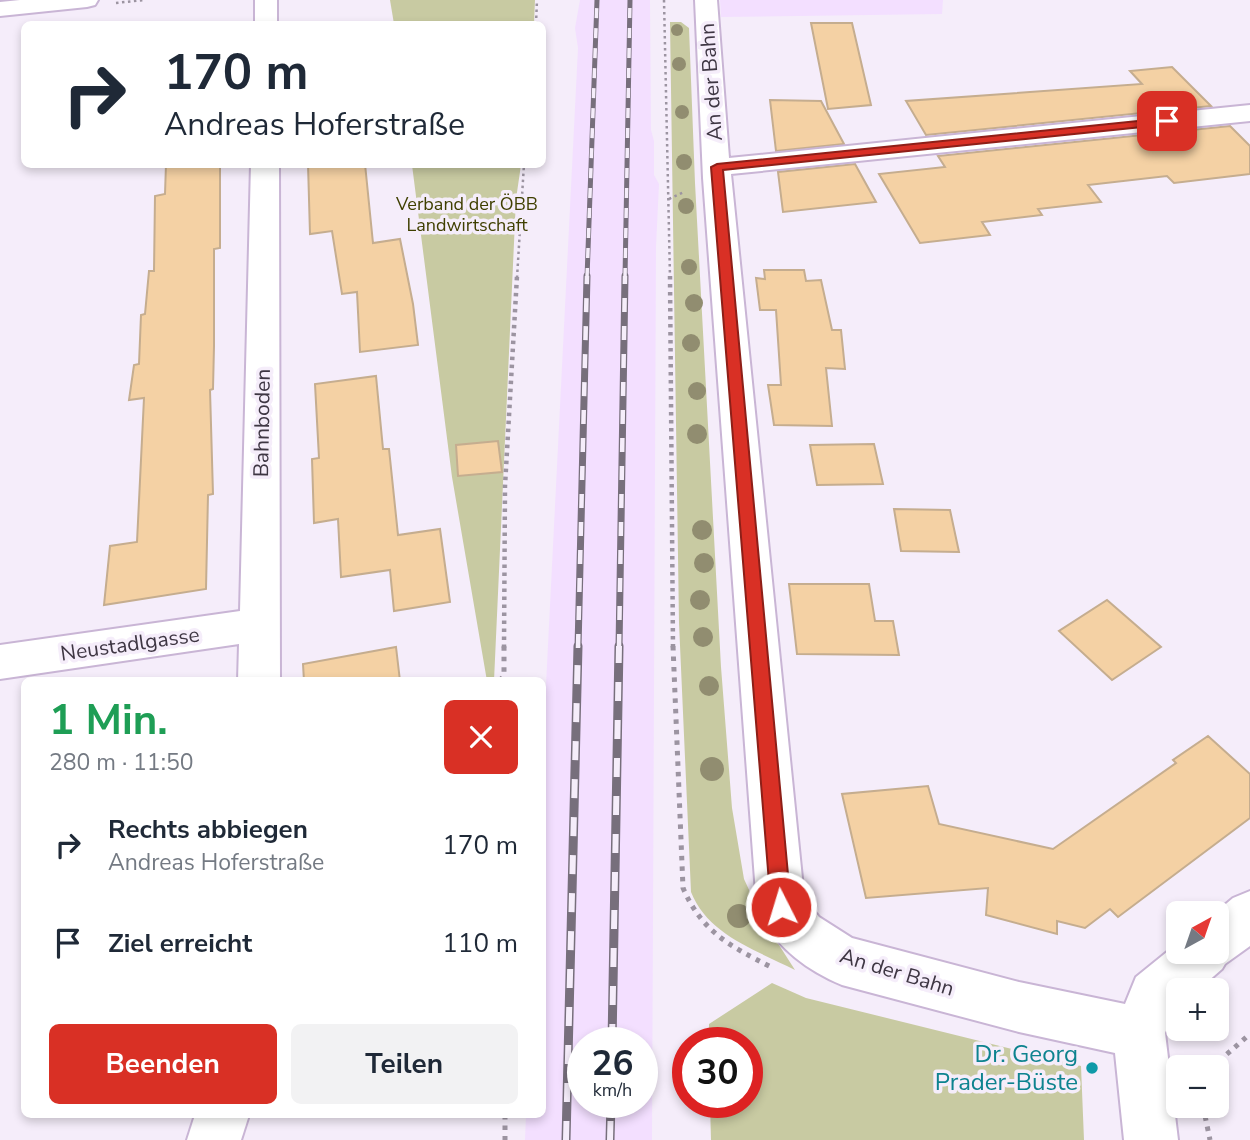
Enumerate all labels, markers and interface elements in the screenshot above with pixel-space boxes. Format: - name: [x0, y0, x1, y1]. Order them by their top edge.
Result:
- street label: An der Bahn: [693, 22, 729, 142]
- text: 170 m: [164, 39, 308, 106]
- icon: right: [49, 49, 140, 140]
- pin: [1137, 91, 1197, 151]
- icon: arrive: [1148, 102, 1186, 140]
- text: Andreas Hoferstraße: [164, 103, 465, 146]
- park label: Verband der ÖBB Landwirtschaft: [395, 192, 538, 237]
- street label: Bahnboden: [247, 369, 277, 477]
- street label: Neustadlgasse: [59, 620, 201, 668]
- text: 1 Min.: [49, 692, 168, 749]
- button: close: [444, 700, 518, 774]
- text: 280 m · 11:50: [49, 747, 194, 778]
- text: Rechts abbiegen: [108, 812, 308, 847]
- icon: right: [49, 826, 87, 864]
- text: 170 m: [442, 828, 518, 863]
- text: Andreas Hoferstraße: [108, 847, 324, 878]
- position arrow: [744, 870, 818, 944]
- north arrow: [1166, 901, 1228, 964]
- map controls: [1166, 901, 1229, 1118]
- icon: arrive: [49, 924, 87, 962]
- text: Ziel erreicht: [108, 926, 252, 961]
- text: 110 m: [442, 926, 518, 961]
- street label: An der Bahn: [836, 941, 958, 1003]
- button: +: [1166, 978, 1229, 1041]
- button: Beenden: [49, 1024, 277, 1104]
- button: Teilen: [291, 1024, 518, 1104]
- speed limit sign: 30: [672, 1027, 763, 1118]
- place label: Dr. Georg Prader-Büste: [935, 1038, 1078, 1098]
- text: 26: [591, 1040, 634, 1087]
- button: −: [1166, 1055, 1229, 1118]
- marker: Dr. Georg Prader-Büste: [1084, 1060, 1100, 1076]
- text: km/h: [593, 1078, 632, 1102]

